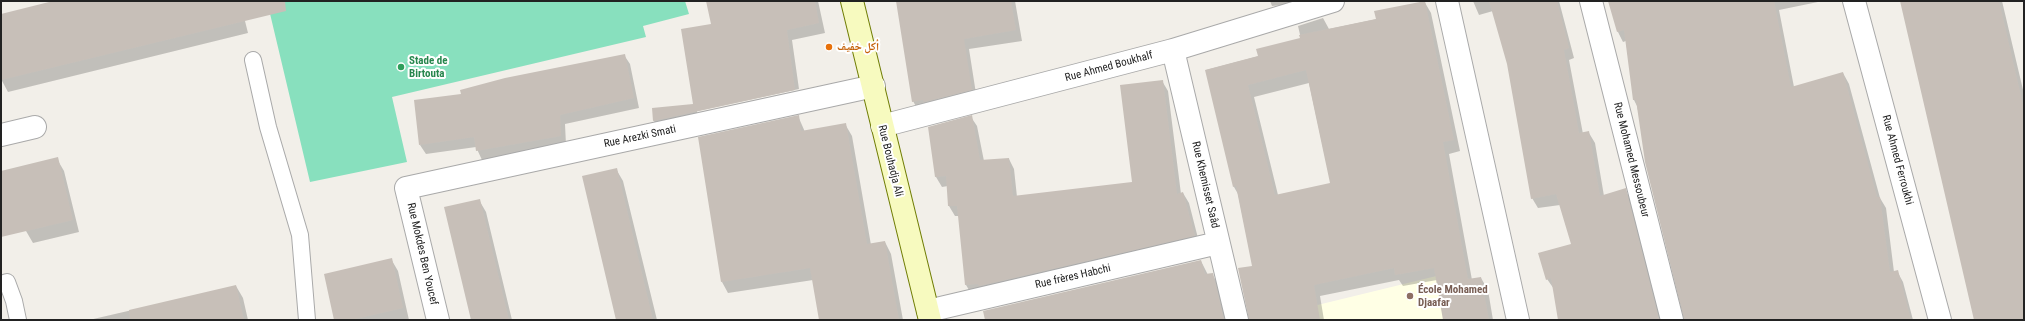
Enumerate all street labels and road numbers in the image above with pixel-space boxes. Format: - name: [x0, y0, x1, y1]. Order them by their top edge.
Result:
- street label: Rue Ahmed Boukhalf: [1064, 49, 1154, 85]
- street label: Rue Mohamed Messoubeur: [1610, 101, 1652, 219]
- street label: Rue Ahmed Ferroukhi: [1879, 114, 1915, 206]
- street label: Rue Arezki Smati: [603, 123, 677, 151]
- street label: Rue Bouhadja Ali: [875, 124, 905, 198]
- street label: Rue Khemisset Saâd: [1189, 140, 1221, 230]
- street label: Rue Mokdes Ben Youcef: [404, 202, 440, 306]
- street label: Rue frères Habchi: [1034, 262, 1112, 292]

